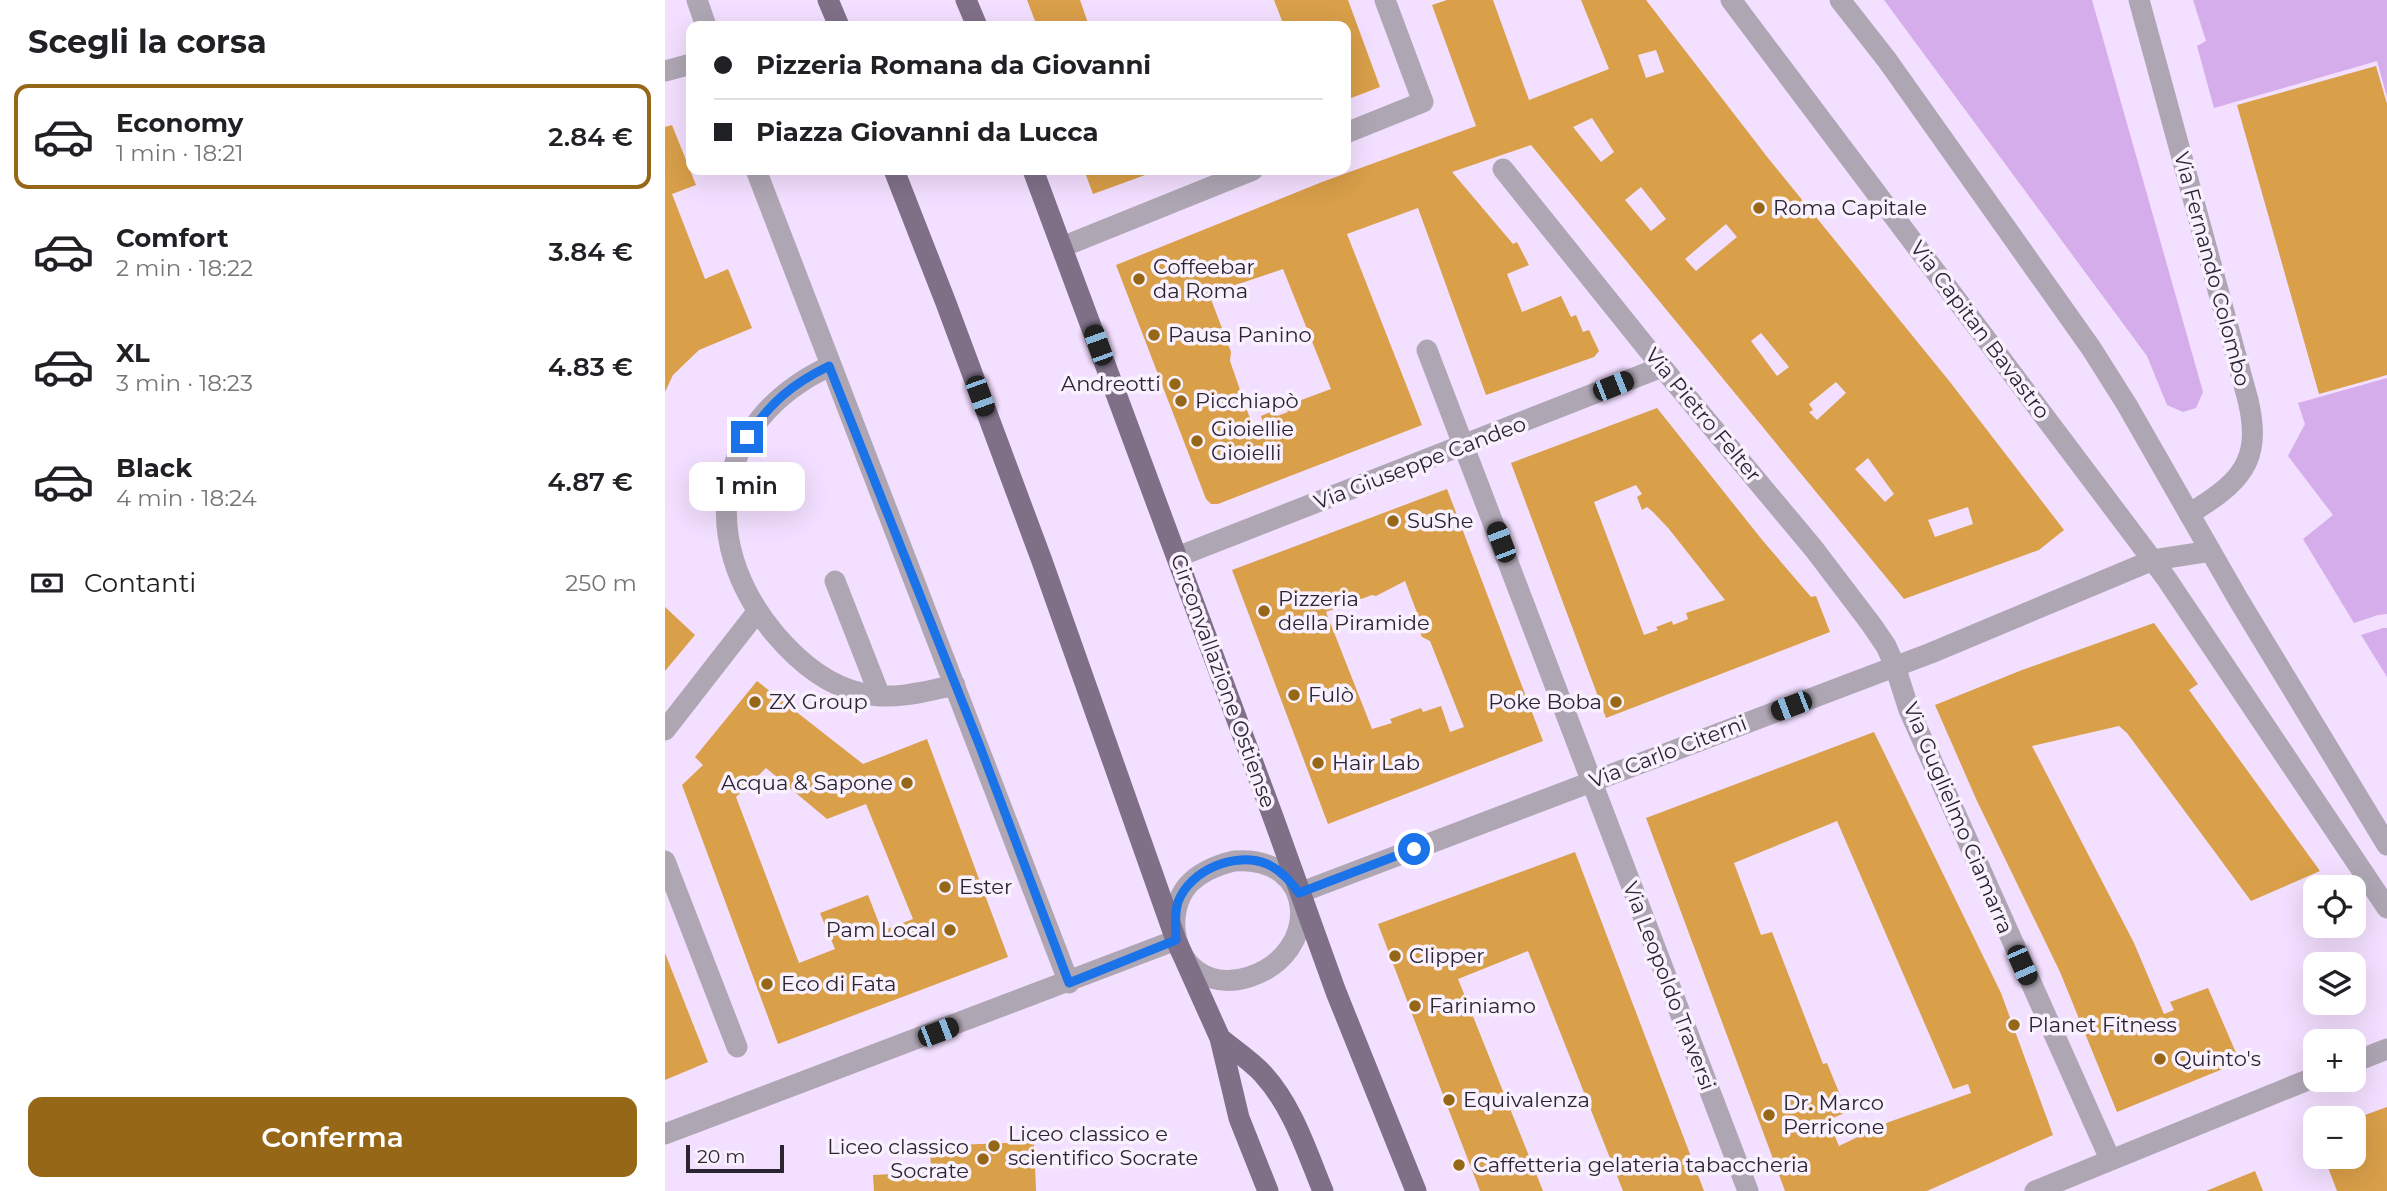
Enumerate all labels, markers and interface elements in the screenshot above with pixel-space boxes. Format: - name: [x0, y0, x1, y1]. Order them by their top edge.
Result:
- text: Scegli la corsa: [28, 22, 267, 61]
- text: Pizzeria Romana da Giovanni: [756, 49, 1151, 81]
- icon: car: [32, 105, 95, 168]
- text: Economy: [116, 107, 243, 139]
- text: Piazza Giovanni da Lucca: [756, 116, 1099, 148]
- text: 2.84 €: [548, 121, 633, 153]
- text: 1 min · 18:21: [116, 139, 244, 167]
- street label: Via Fernando Colombo: [2169, 149, 2256, 389]
- place label: Roma Capitale: [1773, 195, 1927, 220]
- marker: Roma Capitale: [1751, 200, 1767, 216]
- icon: car: [32, 220, 95, 283]
- text: Comfort: [116, 222, 228, 254]
- text: 3.84 €: [549, 236, 633, 268]
- street label: Via Capitan Bavastro: [1905, 236, 2055, 424]
- text: 2 min · 18:22: [116, 254, 253, 282]
- place label: Coffeebar da Roma: [1153, 254, 1255, 303]
- marker: Coffeebar da Roma: [1131, 271, 1147, 287]
- car: [1081, 322, 1116, 368]
- place label: Pausa Panino: [1168, 322, 1312, 347]
- marker: Pausa Panino: [1146, 327, 1162, 343]
- icon: car: [32, 335, 95, 398]
- text: XL: [116, 337, 150, 369]
- street label: Via Pietro Felter: [1640, 343, 1767, 487]
- text: 4.83 €: [548, 351, 633, 383]
- car: [1590, 368, 1637, 404]
- text: 3 min · 18:23: [116, 369, 253, 397]
- place label: Andreotti: [1061, 371, 1161, 396]
- car: [963, 373, 998, 419]
- marker: Andreotti: [1167, 376, 1183, 392]
- place label: Picchiapò: [1195, 388, 1299, 413]
- marker: Picchiapò: [1173, 393, 1189, 409]
- street label: Via Giuseppe Candeo: [1310, 411, 1529, 514]
- place label: Gioiellie Gioielli: [1211, 416, 1294, 465]
- route end: [731, 421, 763, 453]
- marker: Gioiellie Gioielli: [1189, 433, 1205, 449]
- icon: car: [32, 450, 95, 513]
- text: Black: [116, 452, 192, 484]
- callout: 1 min: [689, 462, 805, 510]
- text: 4.87 €: [547, 466, 633, 498]
- text: 1 min: [716, 472, 778, 500]
- text: 4 min · 18:24: [116, 484, 257, 512]
- place label: SuShe: [1407, 508, 1473, 533]
- marker: SuShe: [1385, 513, 1401, 529]
- car: [1484, 519, 1519, 565]
- street label: Circonvallazione Ostiense: [1166, 550, 1281, 811]
- icon: cash: [28, 564, 66, 602]
- text: Contanti: [84, 567, 196, 599]
- text: 250 m: [565, 569, 637, 597]
- place label: Pizzeria della Piramide: [1278, 586, 1430, 635]
- marker: Pizzeria della Piramide: [1256, 603, 1272, 619]
- place label: Fulò: [1308, 682, 1354, 707]
- marker: Fulò: [1286, 687, 1302, 703]
- place label: ZX Group: [769, 689, 868, 714]
- place label: Poke Boba: [1488, 689, 1602, 714]
- car: [1768, 689, 1815, 723]
- marker: ZX Group: [747, 694, 763, 710]
- marker: Poke Boba: [1608, 694, 1624, 710]
- street label: Via Guglielmo Ciamarra: [1898, 698, 2019, 937]
- street label: Via Carlo Citerni: [1585, 710, 1750, 793]
- place label: Hair Lab: [1332, 750, 1420, 775]
- marker: Hair Lab: [1310, 755, 1326, 771]
- place label: Acqua & Sapone: [721, 770, 893, 795]
- marker: Acqua & Sapone: [899, 775, 915, 791]
- route start: [1398, 833, 1430, 865]
- place label: Ester: [959, 874, 1012, 899]
- map controls: [2303, 875, 2366, 1169]
- button: locate: [2303, 875, 2366, 938]
- street label: Via Leopoldo Traversi: [1618, 878, 1721, 1094]
- marker: Ester: [937, 879, 953, 895]
- place label: Pam Local: [826, 917, 936, 942]
- marker: Pam Local: [942, 922, 958, 938]
- car: [2004, 942, 2041, 988]
- place label: Clipper: [1409, 943, 1485, 968]
- marker: Clipper: [1387, 948, 1403, 964]
- button: layers: [2303, 952, 2366, 1015]
- place label: Eco di Fata: [781, 971, 896, 996]
- marker: Eco di Fata: [759, 976, 775, 992]
- place label: Fariniamo: [1429, 993, 1536, 1018]
- marker: Fariniamo: [1407, 998, 1423, 1014]
- place label: Planet Fitness: [2028, 1012, 2177, 1037]
- car: [915, 1015, 962, 1049]
- marker: Planet Fitness: [2006, 1017, 2022, 1033]
- button: +: [2303, 1029, 2366, 1092]
- place label: Quinto's: [2174, 1046, 2261, 1071]
- marker: Quinto's: [2152, 1051, 2168, 1067]
- place label: Equivalenza: [1463, 1087, 1590, 1112]
- place label: Dr. Marco Perricone: [1783, 1090, 1884, 1139]
- marker: Equivalenza: [1441, 1092, 1457, 1108]
- button: Conferma: [28, 1097, 637, 1177]
- button: −: [2303, 1106, 2366, 1169]
- marker: Dr. Marco Perricone: [1761, 1107, 1777, 1123]
- place label: Liceo classico e scientifico Socrate: [1008, 1121, 1198, 1170]
- place label: Liceo classico Socrate: [827, 1134, 969, 1183]
- marker: Liceo classico e scientifico Socrate: [986, 1138, 1002, 1154]
- scale bar: [686, 1142, 784, 1174]
- text: 20 m: [697, 1145, 745, 1168]
- marker: Liceo classico Socrate: [975, 1151, 991, 1167]
- place label: Caffetteria gelateria tabaccheria: [1473, 1152, 1809, 1177]
- marker: Caffetteria gelateria tabaccheria: [1451, 1157, 1467, 1173]

